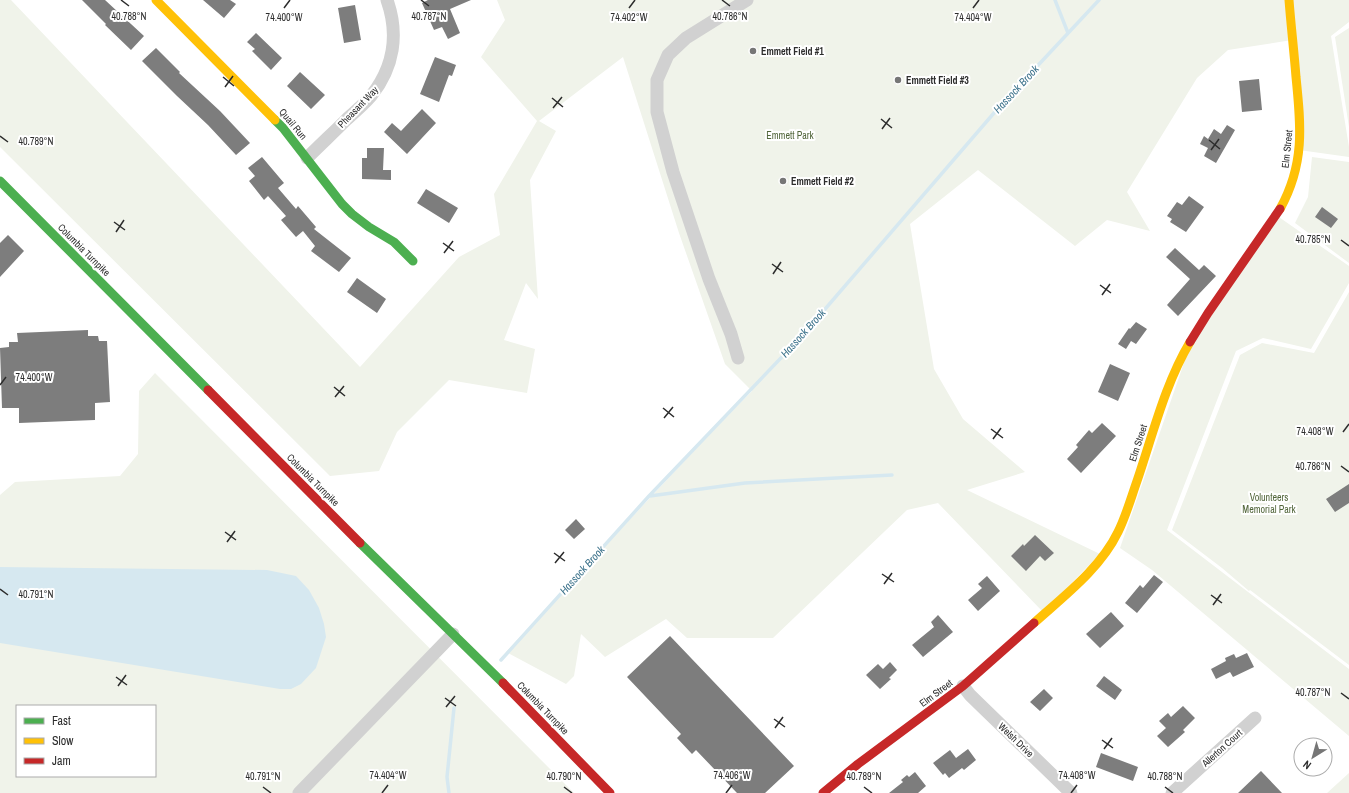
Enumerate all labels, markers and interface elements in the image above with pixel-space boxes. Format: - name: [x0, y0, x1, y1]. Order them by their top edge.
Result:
- text: 40.788°N: [112, 10, 147, 23]
- text: 40.787°N: [412, 10, 447, 23]
- text: 40.786°N: [713, 10, 748, 23]
- text: 74.400°W: [266, 11, 303, 24]
- text: 74.402°W: [611, 11, 648, 24]
- text: 74.404°W: [955, 11, 992, 24]
- place label: Emmett Field #1: [761, 45, 824, 58]
- marker: Emmett Field #1: [748, 46, 758, 56]
- water label: Hassock Brook: [990, 62, 1042, 116]
- place label: Emmett Field #3: [906, 74, 969, 87]
- marker: Emmett Field #3: [893, 75, 903, 85]
- street label: Pheasant Way: [335, 83, 382, 131]
- street label: Quail Run: [276, 106, 310, 142]
- park label: Emmett Park: [766, 129, 815, 142]
- street label: Elm Street: [1279, 129, 1296, 169]
- text: 40.789°N: [19, 135, 54, 148]
- place label: Emmett Field #2: [791, 175, 854, 188]
- marker: Emmett Field #2: [778, 176, 788, 186]
- street label: Columbia Turnpike: [55, 221, 113, 279]
- text: 40.785°N: [1296, 233, 1331, 246]
- water label: Hassock Brook: [778, 305, 829, 360]
- text: 74.400°W: [16, 371, 53, 384]
- street label: Elm Street: [1126, 422, 1150, 463]
- text: 74.408°W: [1297, 425, 1334, 438]
- street label: Columbia Turnpike: [284, 451, 342, 509]
- text: 40.786°N: [1296, 460, 1331, 473]
- park label: Volunteers Memorial Park: [1242, 491, 1297, 516]
- water label: Hassock Brook: [557, 542, 608, 597]
- text: 40.791°N: [19, 588, 54, 601]
- street label: Elm Street: [917, 676, 956, 710]
- street label: Columbia Turnpike: [514, 679, 572, 738]
- text: 40.787°N: [1296, 686, 1331, 699]
- legend: [16, 705, 156, 777]
- text: Fast: [52, 713, 71, 729]
- street label: Welsh Drive: [995, 720, 1037, 760]
- street label: Allerton Court: [1198, 726, 1246, 770]
- text: Slow: [52, 733, 74, 749]
- north arrow: [1293, 737, 1333, 777]
- text: Jam: [52, 753, 71, 769]
- text: N: [1300, 757, 1314, 773]
- text: 74.404°W: [370, 769, 407, 782]
- text: 74.406°W: [714, 769, 751, 782]
- text: 74.408°W: [1059, 769, 1096, 782]
- text: 40.791°N: [246, 770, 281, 783]
- text: 40.790°N: [547, 770, 582, 783]
- text: 40.789°N: [847, 770, 882, 783]
- text: 40.788°N: [1148, 770, 1183, 783]

